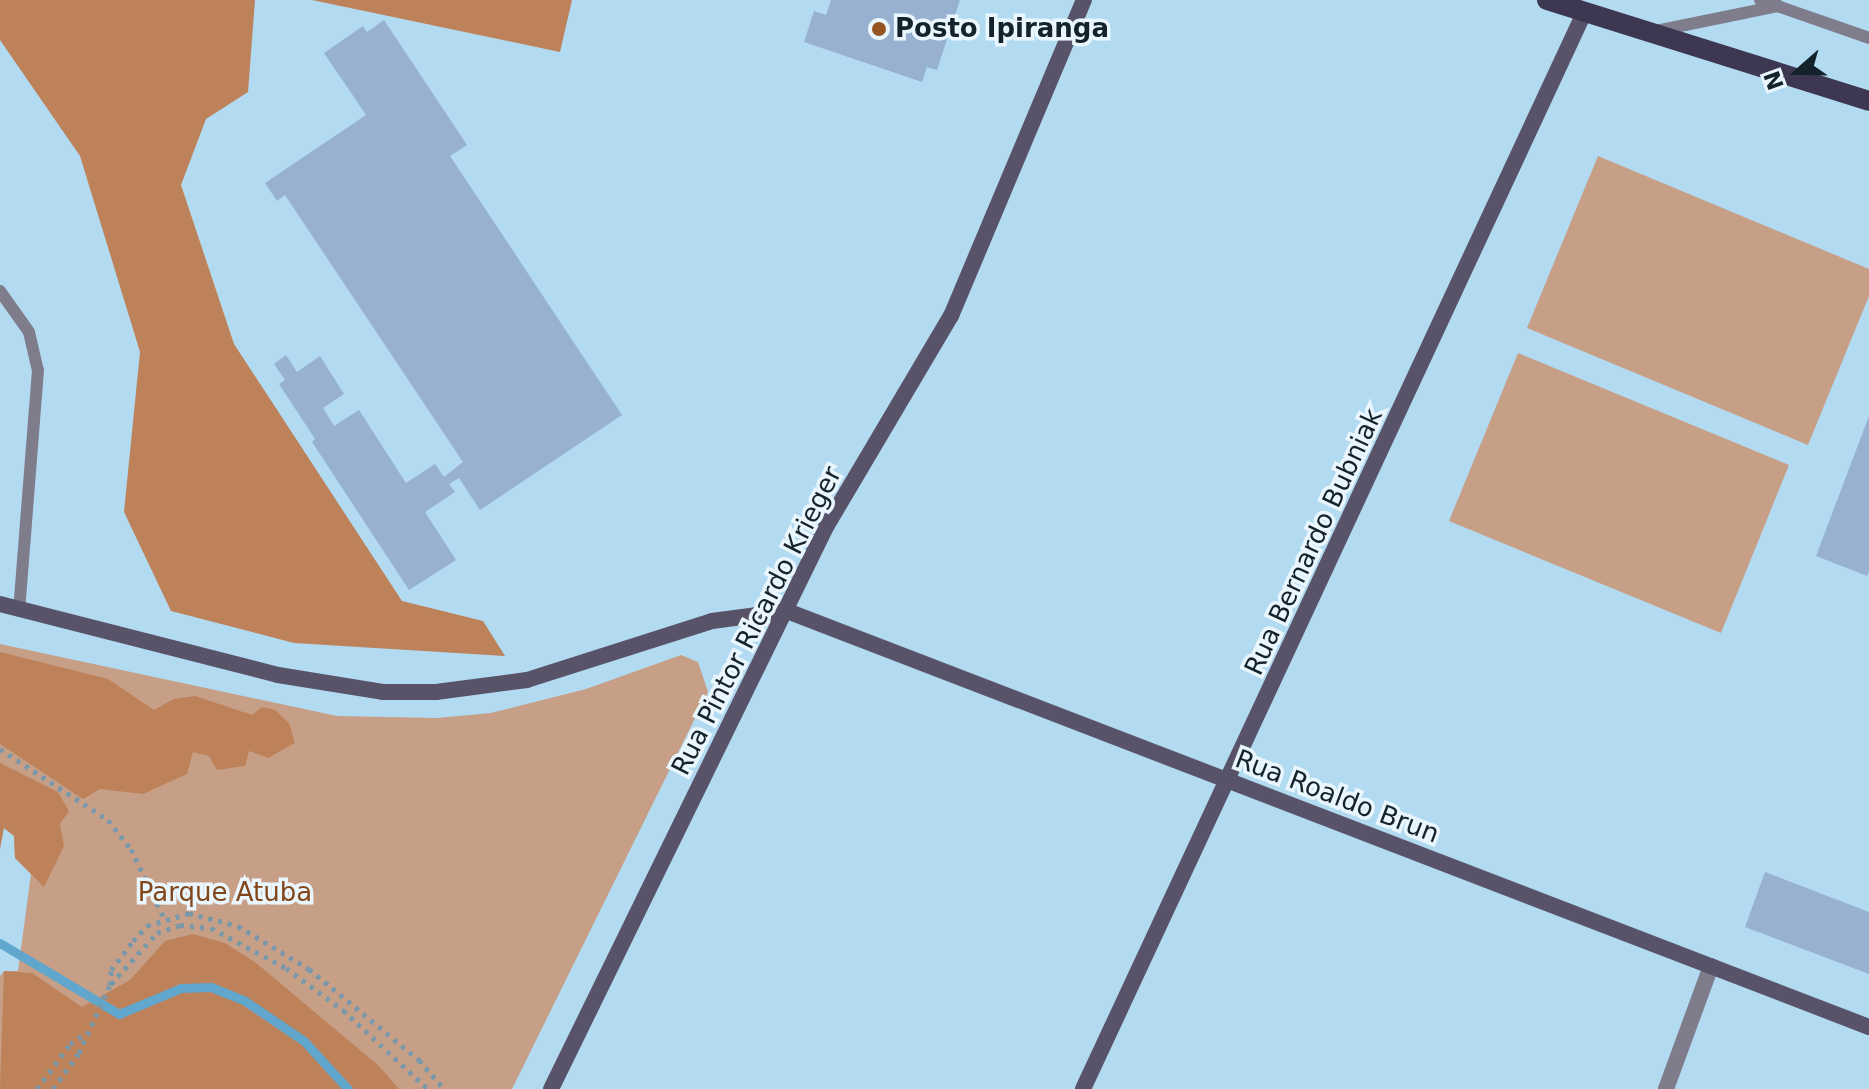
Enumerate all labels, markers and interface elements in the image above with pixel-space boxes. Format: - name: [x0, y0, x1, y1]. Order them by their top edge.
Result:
- place label: Posto Ipiranga: [895, 13, 1109, 45]
- marker: Posto Ipiranga: [870, 20, 888, 38]
- north arrow: [1757, 32, 1837, 112]
- text: N: [1759, 67, 1789, 93]
- street label: Rua Bernardo Bubniak: [1238, 404, 1390, 680]
- street label: Rua Pintor Ricardo Krieger: [665, 462, 849, 780]
- street label: Rua Roaldo Brun: [1231, 744, 1443, 850]
- park label: Parque Atuba: [138, 877, 312, 909]

